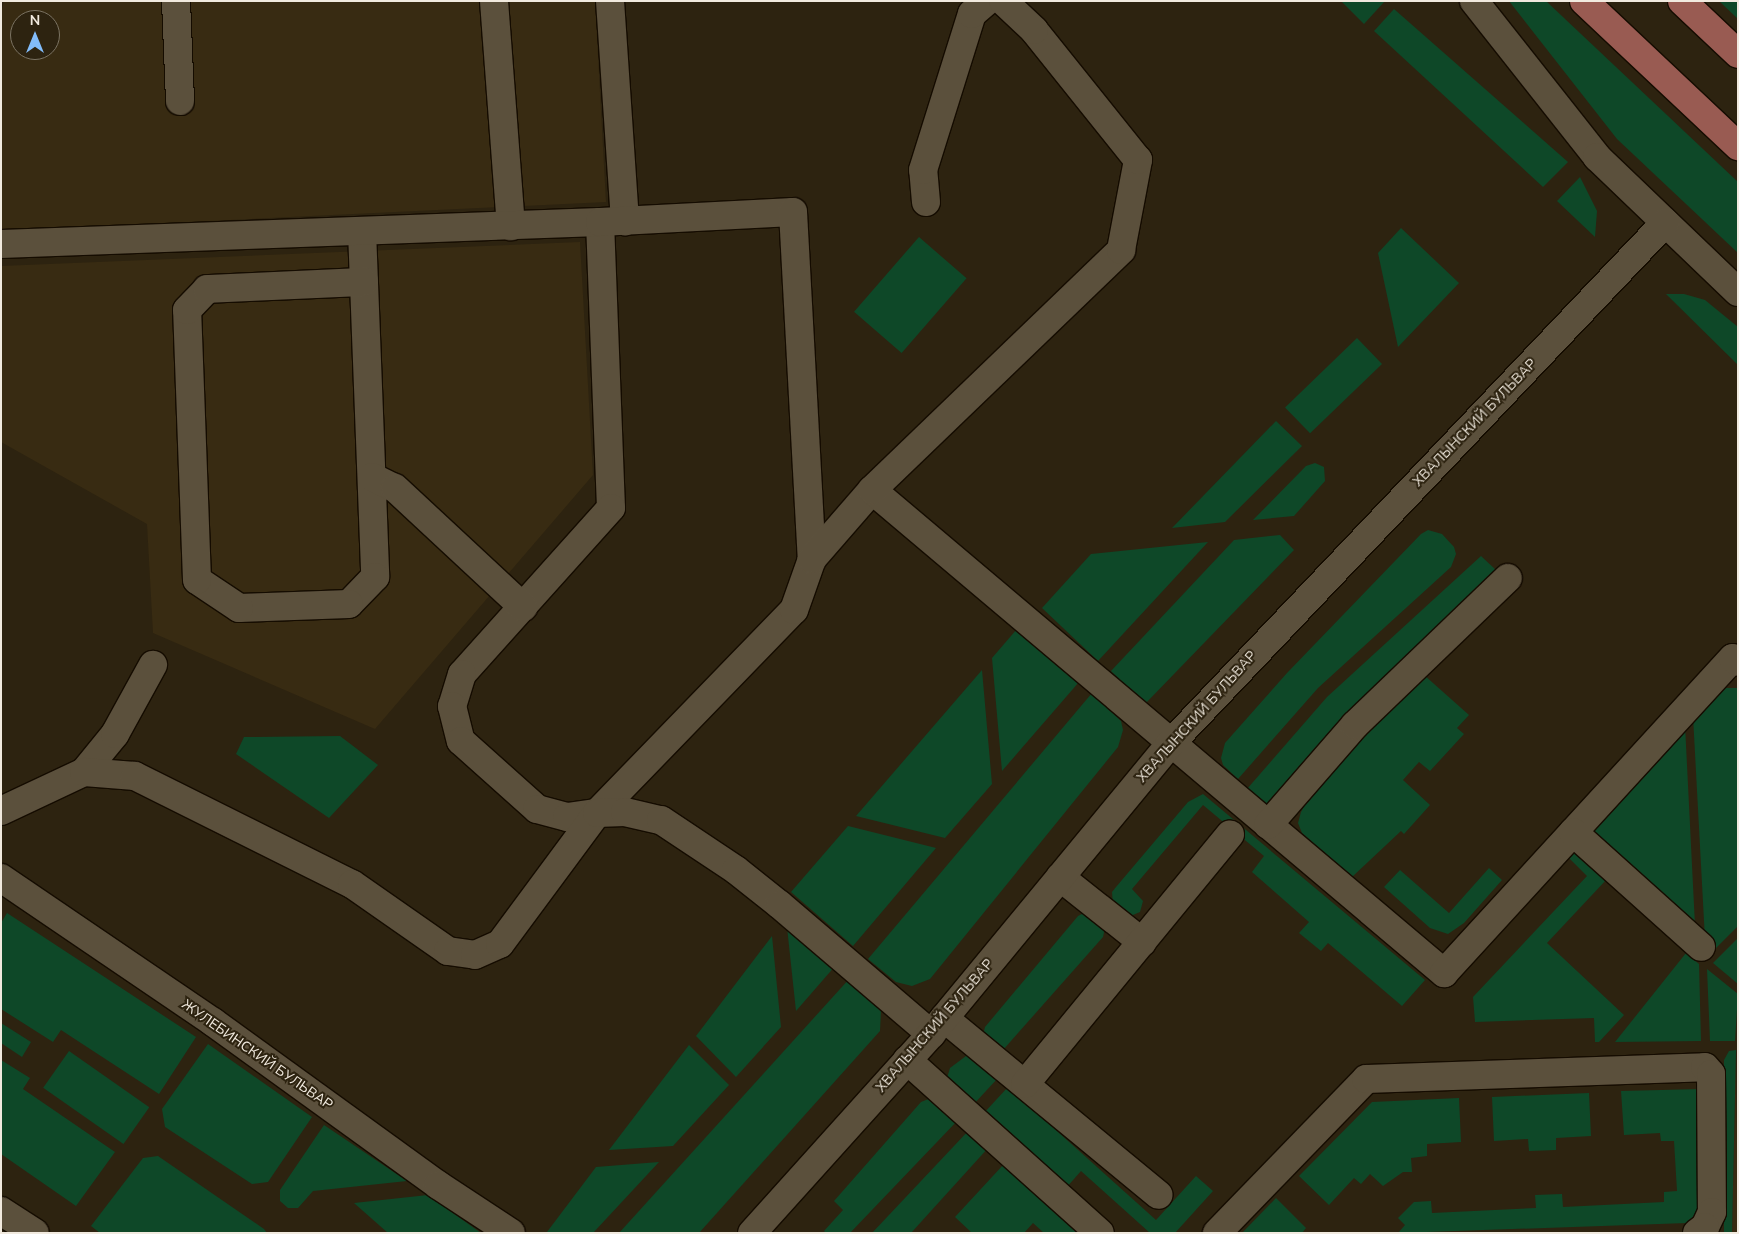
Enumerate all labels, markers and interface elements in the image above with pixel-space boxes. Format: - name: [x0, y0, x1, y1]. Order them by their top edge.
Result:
- north arrow: [10, 10, 60, 60]
- text: N: [30, 11, 40, 30]
- street label: ХВАЛЫНСКИЙ БУЛЬВАР: [1410, 356, 1540, 490]
- street label: ХВАЛЫНСКИЙ БУЛЬВАР: [1134, 648, 1260, 786]
- street label: ХВАЛЫНСКИЙ БУЛЬВАР: [873, 956, 997, 1096]
- street label: ЖУЛЕБИНСКИЙ БУЛЬВАР: [178, 996, 336, 1114]

